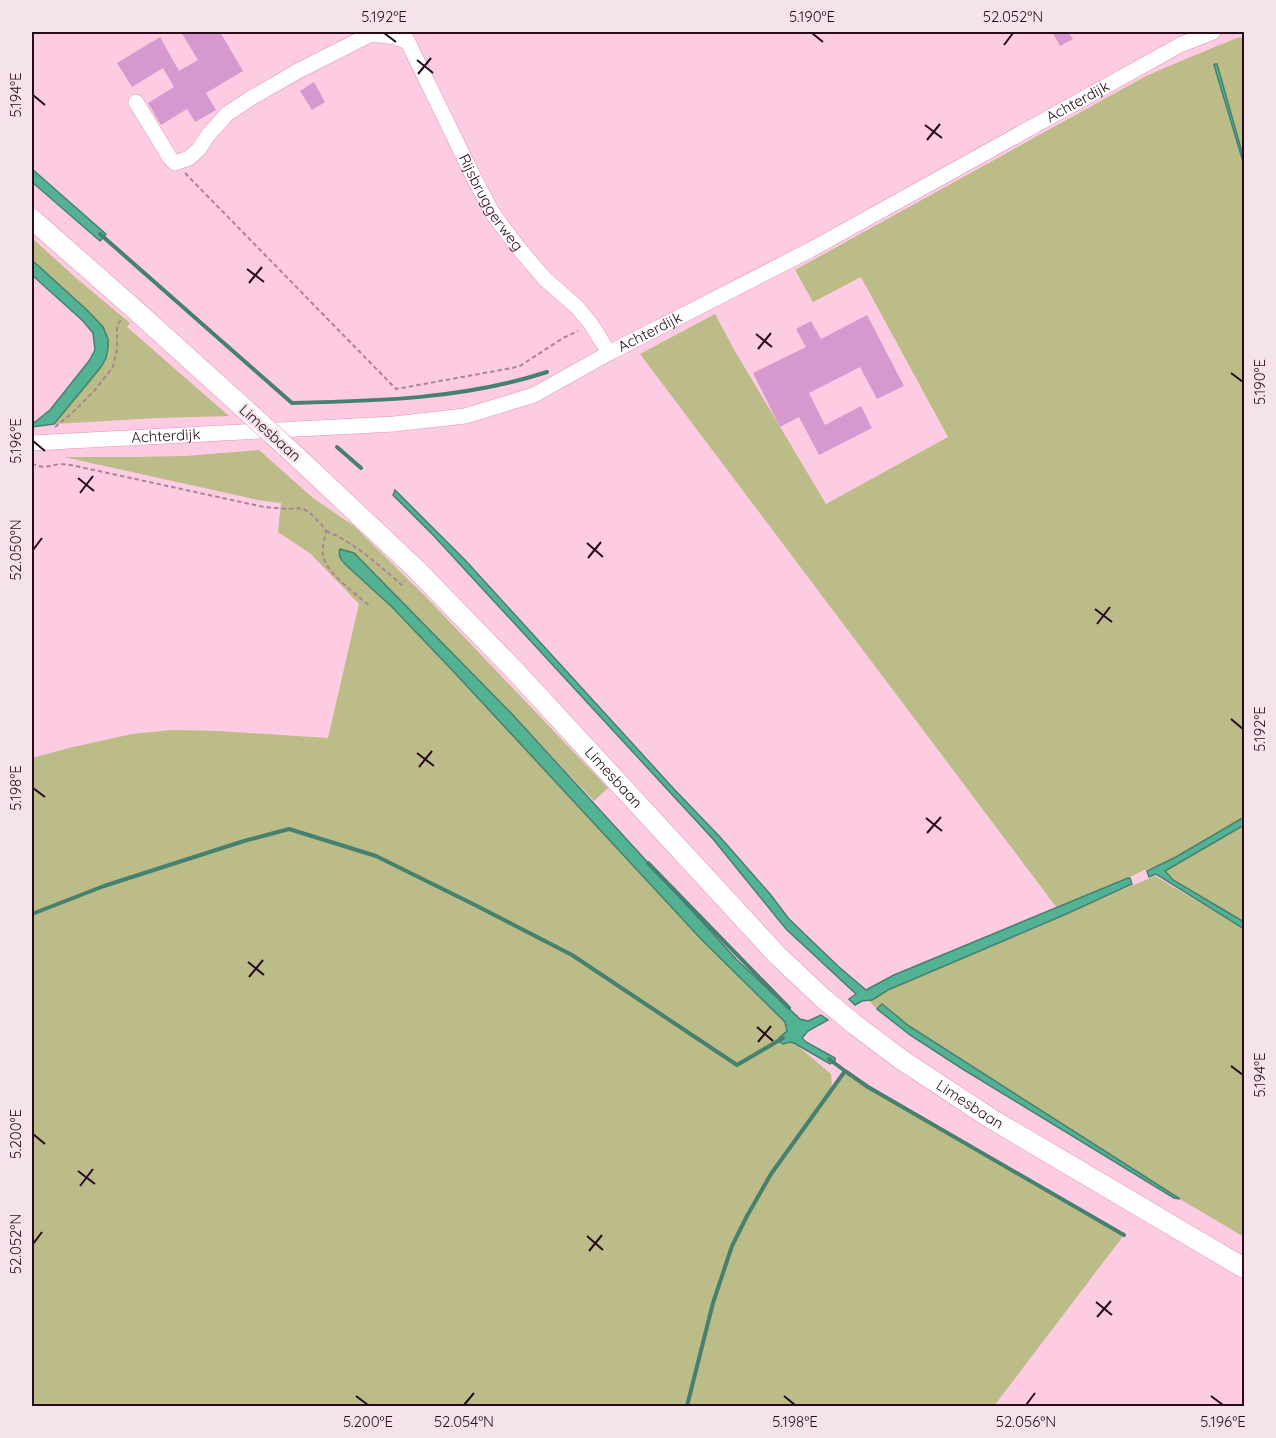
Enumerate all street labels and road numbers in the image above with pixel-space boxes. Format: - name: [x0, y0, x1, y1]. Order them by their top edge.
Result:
- street label: Achterdijk: [1043, 76, 1112, 126]
- street label: Rijsbruggerweg: [455, 151, 528, 255]
- street label: Achterdijk: [614, 307, 685, 356]
- street label: Limesbaan: [236, 400, 305, 465]
- street label: Achterdijk: [131, 424, 201, 447]
- street label: Limesbaan: [581, 743, 647, 812]
- street label: Limesbaan: [933, 1075, 1007, 1133]

